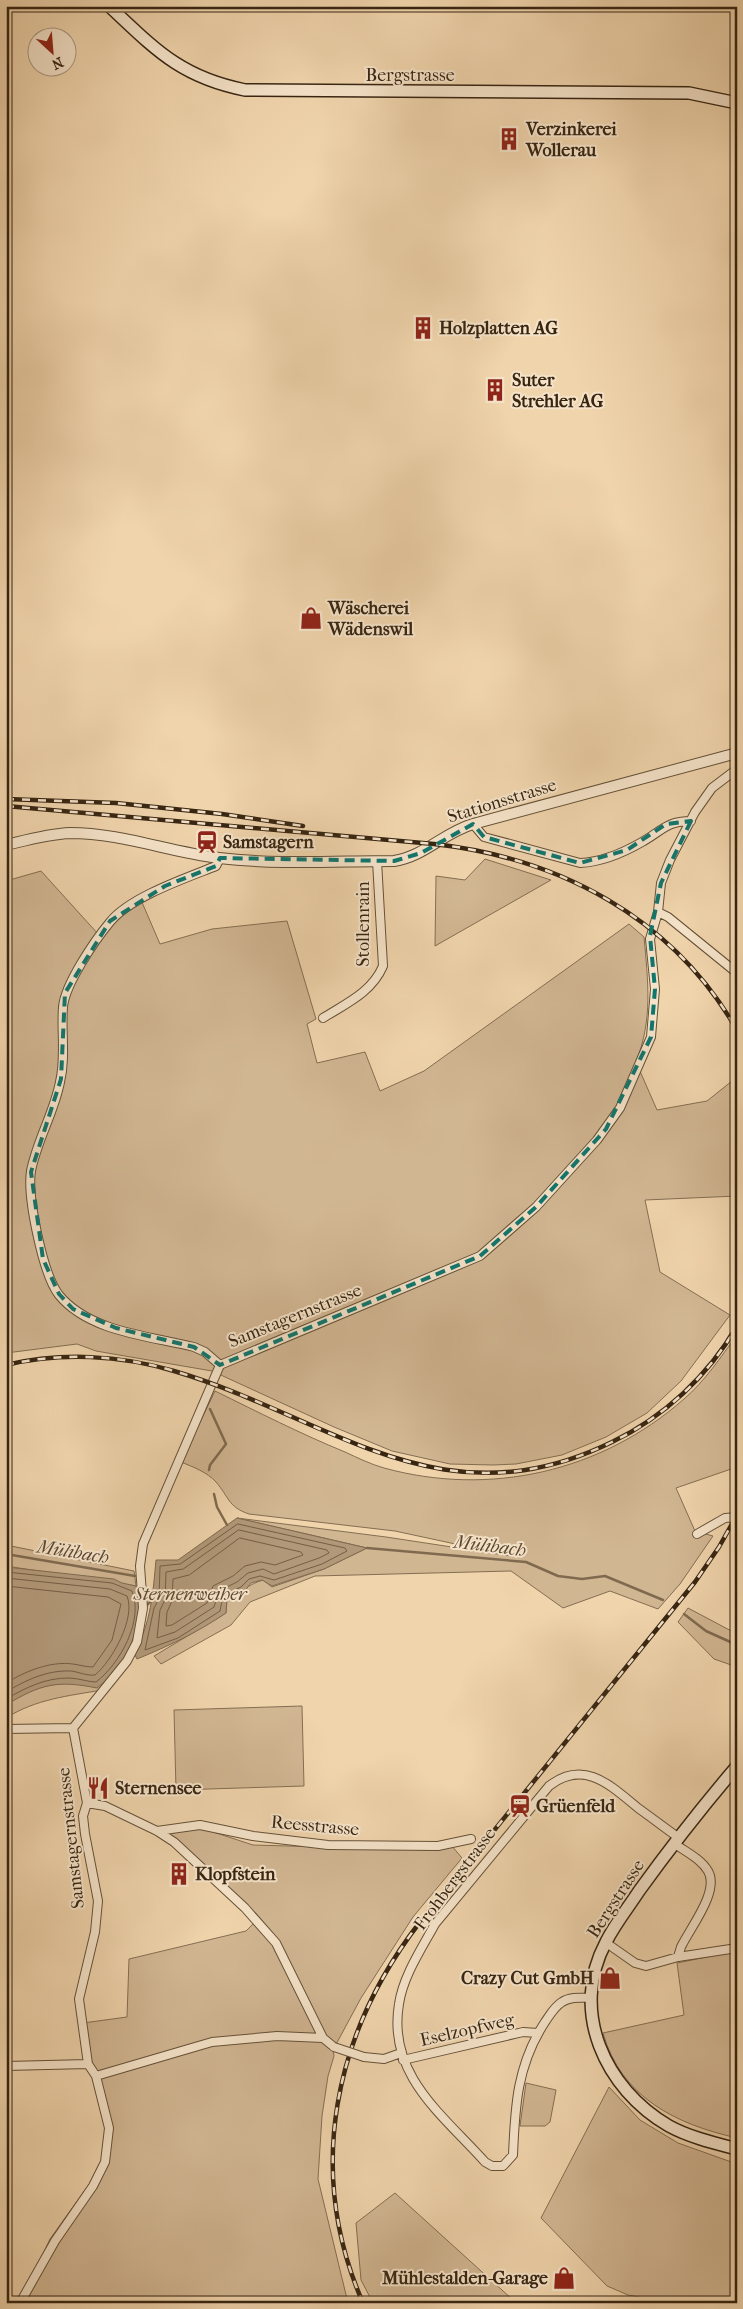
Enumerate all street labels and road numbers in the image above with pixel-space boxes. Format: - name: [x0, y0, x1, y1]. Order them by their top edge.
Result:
- street label: Bergstrasse: [365, 65, 455, 86]
- street label: Stationsstrasse: [445, 774, 559, 828]
- street label: Stollenrain: [353, 881, 374, 967]
- street label: Samstagernstrasse: [225, 1280, 365, 1352]
- street label: Samstagernstrasse: [53, 1766, 89, 1910]
- street label: Reesstrasse: [270, 1812, 360, 1840]
- street label: Frohbergstrasse: [410, 1824, 500, 1934]
- street label: Bergstrasse: [583, 1856, 649, 1942]
- street label: Eselzopfweg: [418, 2009, 516, 2051]

